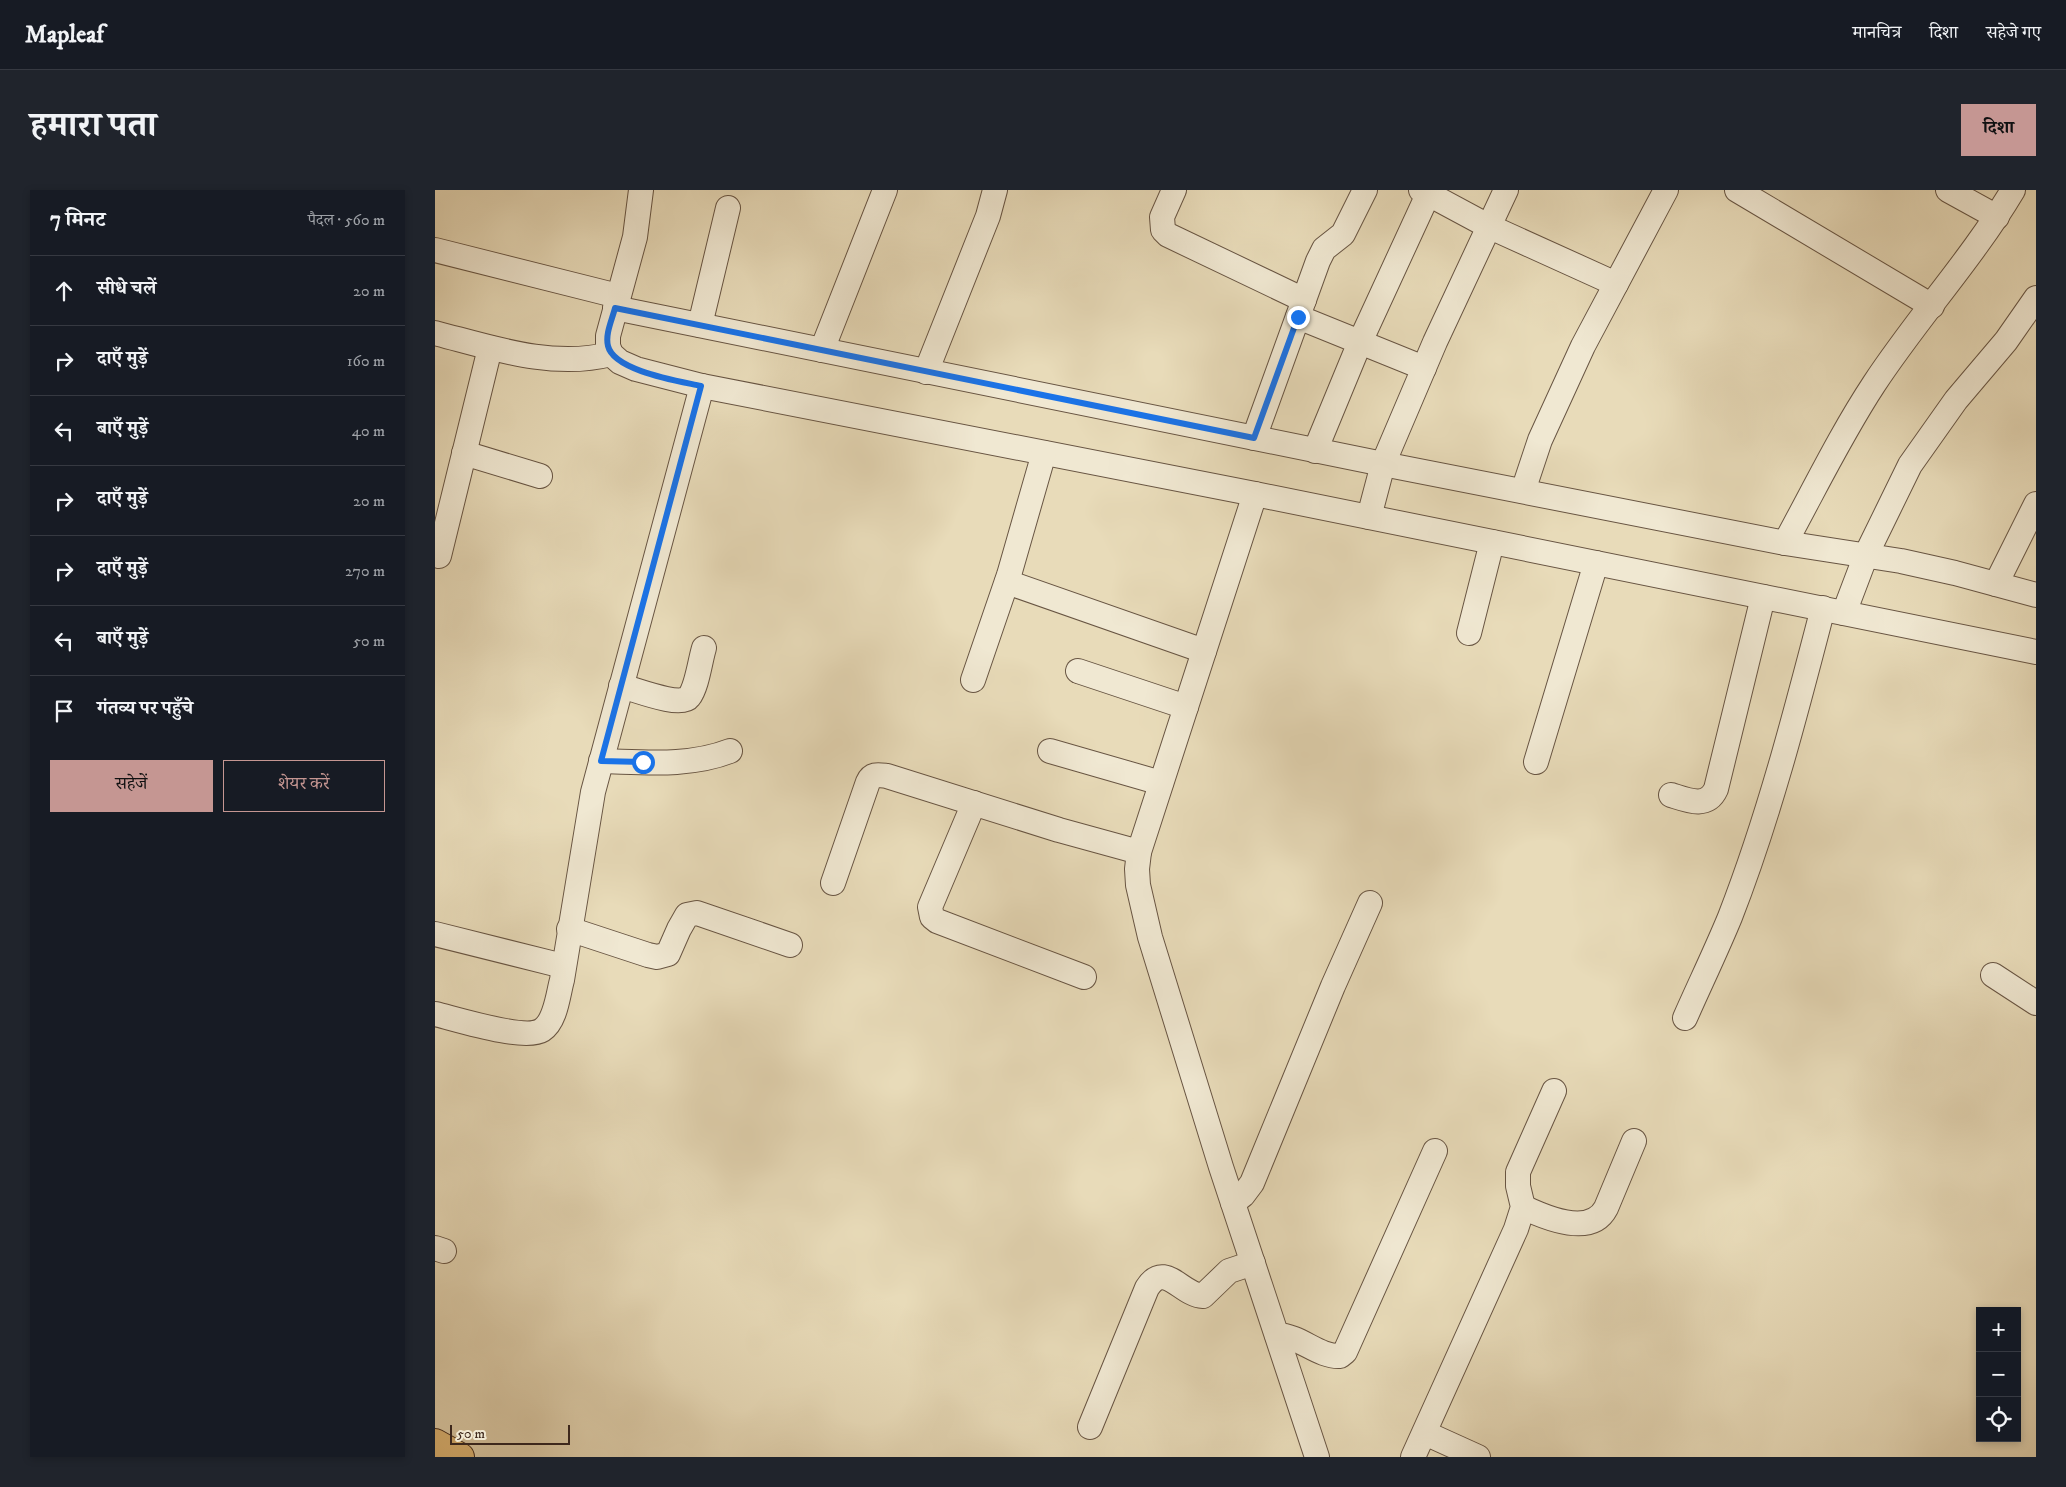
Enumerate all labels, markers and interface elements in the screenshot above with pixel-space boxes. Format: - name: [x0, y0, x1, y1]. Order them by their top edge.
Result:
- text: Mapleaf: [25, 20, 104, 50]
- text: मानचित्र: [1853, 22, 1901, 44]
- text: दिशा: [1929, 22, 1958, 44]
- text: सहेजे गए: [1986, 22, 2041, 44]
- text: हमारा पता: [30, 104, 157, 148]
- button: दिशा: [1961, 104, 2036, 156]
- text: 7 मिनट: [50, 207, 105, 233]
- text: पैदल · 560 m: [308, 210, 385, 230]
- icon: ahead: [50, 277, 78, 305]
- text: सीधे चलें: [97, 277, 156, 300]
- text: 20 m: [353, 281, 385, 301]
- route end: [1287, 306, 1310, 329]
- icon: right: [50, 347, 78, 375]
- text: दाएँ मुड़ें: [97, 347, 148, 370]
- text: 160 m: [347, 351, 385, 371]
- icon: left: [50, 417, 78, 445]
- text: बाएँ मुड़ें: [97, 417, 148, 440]
- text: 40 m: [352, 421, 385, 441]
- icon: right: [50, 487, 78, 515]
- text: दाएँ मुड़ें: [97, 487, 148, 510]
- text: 20 m: [353, 491, 385, 511]
- icon: right: [50, 557, 78, 585]
- text: दाएँ मुड़ें: [97, 557, 148, 580]
- text: 270 m: [345, 561, 385, 581]
- icon: left: [50, 627, 78, 655]
- text: बाएँ मुड़ें: [97, 627, 148, 650]
- text: 50 m: [353, 631, 385, 651]
- icon: arrive: [50, 697, 78, 725]
- text: गंतव्य पर पहुँचे: [97, 697, 193, 720]
- route start: [632, 751, 655, 774]
- button: सहेजें: [50, 760, 213, 812]
- button: शेयर करें: [223, 760, 385, 812]
- map controls: [1976, 1307, 2021, 1442]
- button: +: [1976, 1307, 2021, 1352]
- button: −: [1976, 1352, 2021, 1397]
- button: locate: [1976, 1397, 2021, 1442]
- scale bar: [450, 1422, 570, 1445]
- text: 50 m: [457, 1425, 485, 1443]

